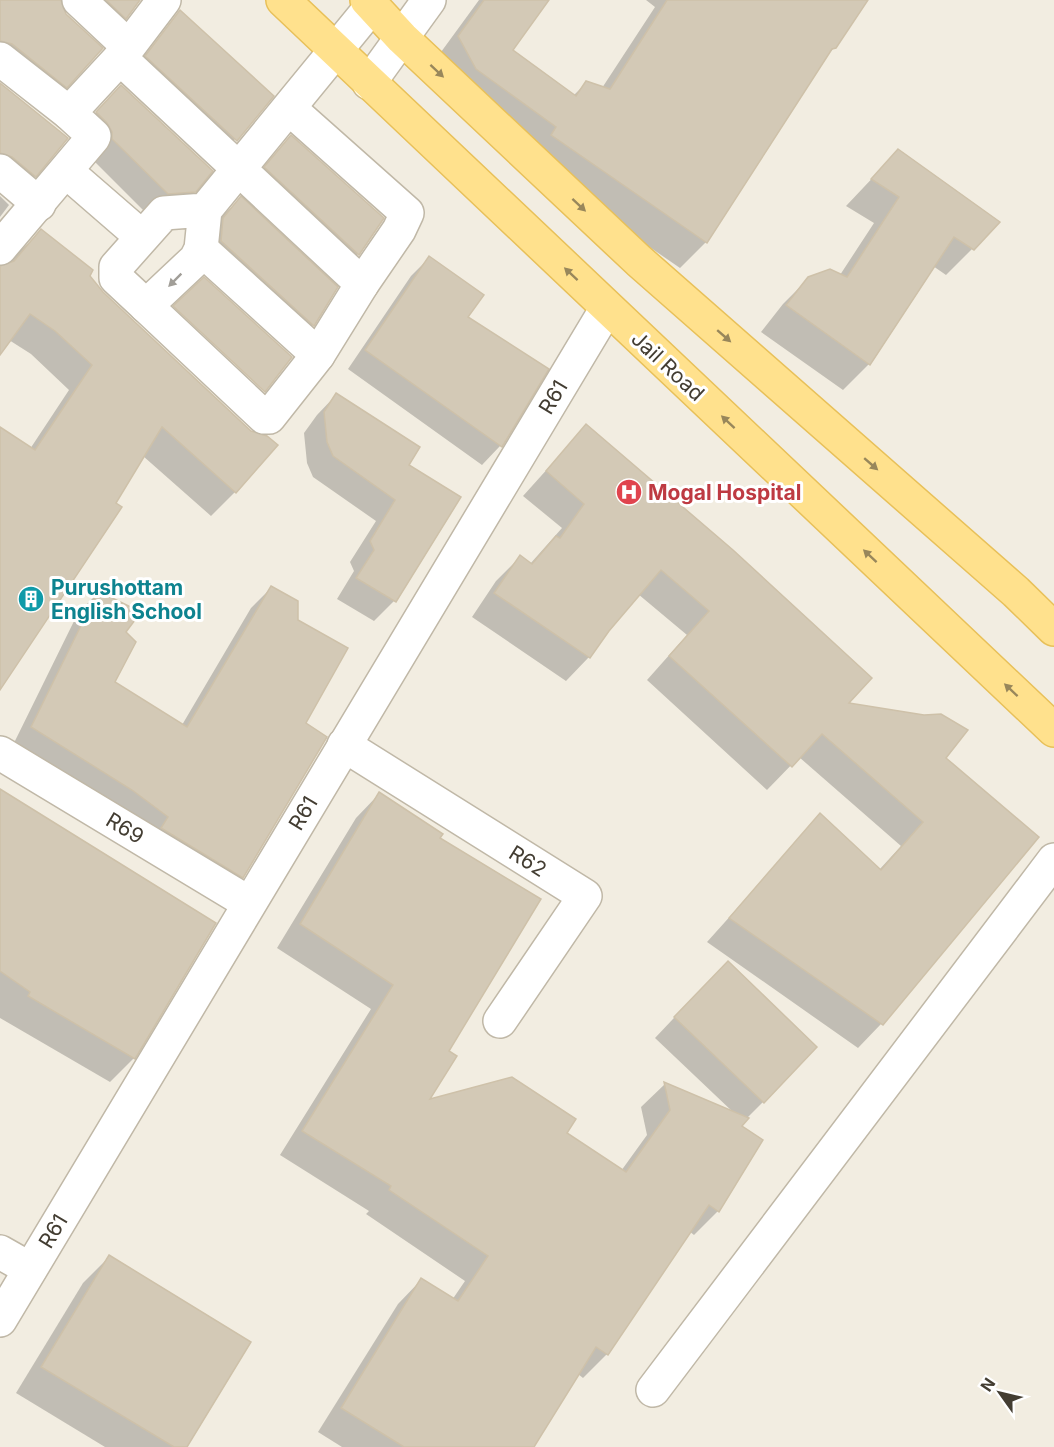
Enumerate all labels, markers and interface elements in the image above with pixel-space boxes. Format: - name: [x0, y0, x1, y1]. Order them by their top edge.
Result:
- one-way arrow: [430, 64, 444, 78]
- one-way arrow: [572, 198, 587, 212]
- one-way arrow: [563, 267, 578, 281]
- one-way arrow: [168, 272, 182, 287]
- street label: Jail Road: [626, 326, 710, 406]
- one-way arrow: [716, 329, 731, 342]
- street label: R61: [533, 376, 573, 418]
- one-way arrow: [720, 415, 735, 429]
- one-way arrow: [863, 457, 878, 470]
- hospital icon: Mogal Hospital: [614, 477, 644, 507]
- place label: Mogal Hospital: [648, 480, 802, 505]
- one-way arrow: [862, 549, 877, 563]
- place label: Purushottam English School: [51, 575, 202, 624]
- building icon: Purushottam English School: [16, 584, 46, 614]
- one-way arrow: [1004, 683, 1019, 697]
- street label: R61: [283, 792, 323, 834]
- street label: R69: [102, 807, 148, 849]
- street label: R62: [505, 840, 551, 882]
- street label: R61: [33, 1210, 73, 1252]
- north arrow: [970, 1363, 1030, 1423]
- text: N: [976, 1374, 999, 1395]

